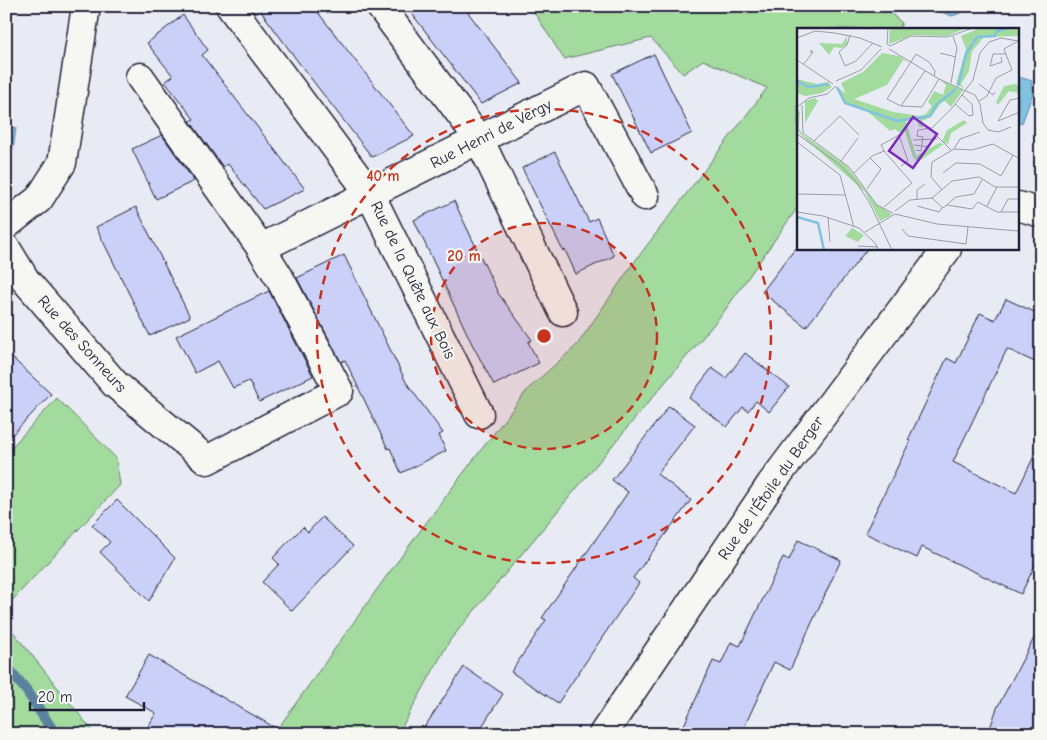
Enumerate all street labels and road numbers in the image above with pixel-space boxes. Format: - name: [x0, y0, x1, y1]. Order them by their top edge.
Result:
- street label: Rue Henri de Vergy: [427, 95, 555, 172]
- street label: Rue de la Quête aux Bois: [367, 198, 459, 362]
- street label: Rue des Sonneurs: [34, 292, 130, 396]
- street label: Rue de l'Étoile du Berger: [714, 412, 828, 563]

